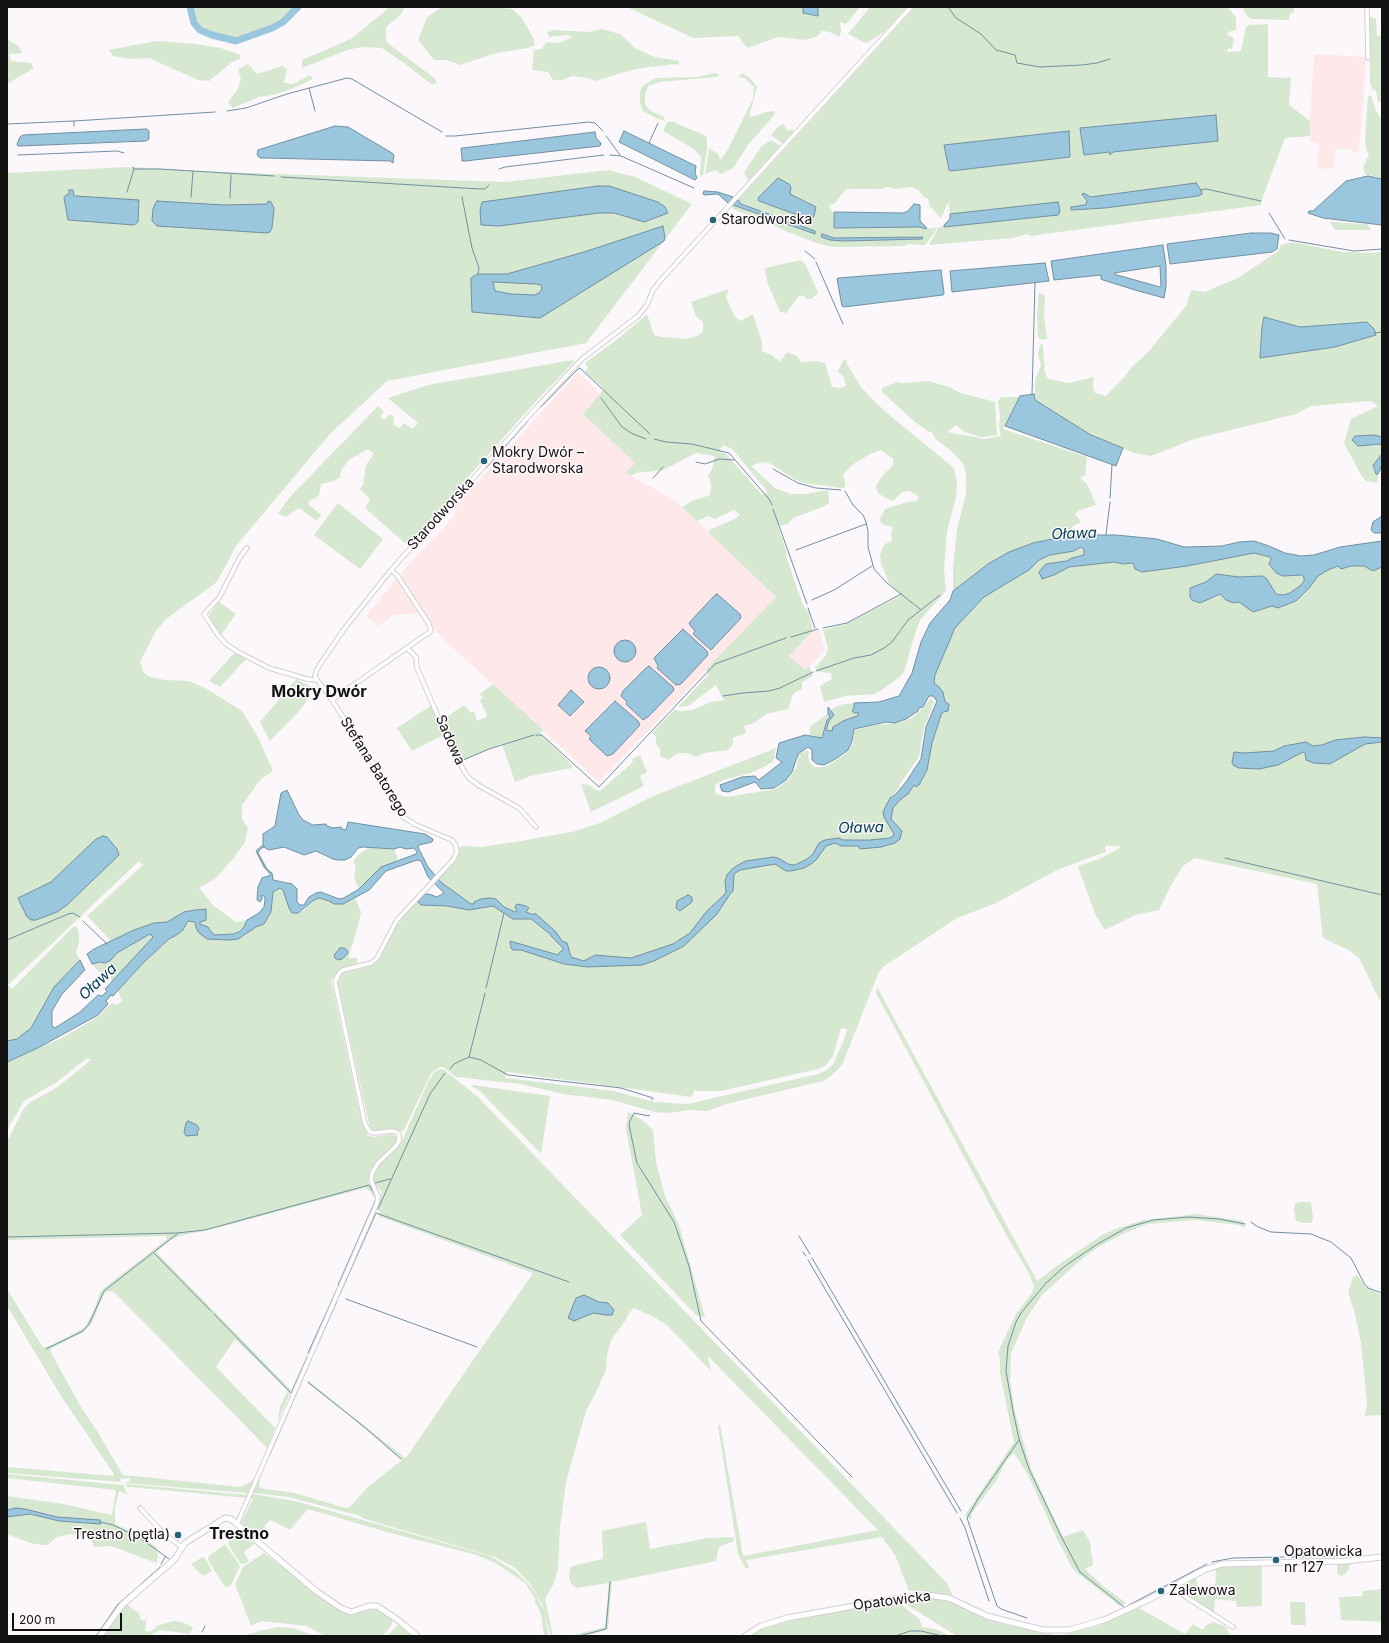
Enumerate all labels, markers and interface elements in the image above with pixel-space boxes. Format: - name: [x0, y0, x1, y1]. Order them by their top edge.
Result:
- place label: Starodworska: [721, 212, 812, 228]
- marker: Starodworska: [708, 215, 718, 225]
- place label: Mokry Dwór – Starodworska: [492, 445, 584, 478]
- marker: Mokry Dwór – Starodworska: [479, 456, 489, 466]
- street label: Starodworska: [404, 474, 478, 554]
- water label: Oława: [1051, 524, 1097, 544]
- district label: Mokry Dwór: [271, 682, 367, 702]
- street label: Sadowa: [432, 712, 468, 768]
- street label: Stefana Batorego: [337, 714, 411, 820]
- water label: Oława: [838, 819, 884, 837]
- water label: Oława: [75, 960, 121, 1004]
- district label: Trestno: [209, 1524, 269, 1544]
- place label: Trestno (pętla): [73, 1527, 170, 1543]
- marker: Trestno (pętla): [173, 1530, 183, 1540]
- place label: Opatowicka nr 127: [1284, 1544, 1362, 1576]
- marker: Opatowicka nr 127: [1271, 1555, 1281, 1565]
- place label: Zalewowa: [1169, 1583, 1236, 1599]
- marker: Zalewowa: [1156, 1586, 1166, 1596]
- street label: Opatowicka: [852, 1588, 932, 1614]
- scale bar: [14, 1605, 124, 1631]
- text: 200 m: [19, 1612, 55, 1627]

